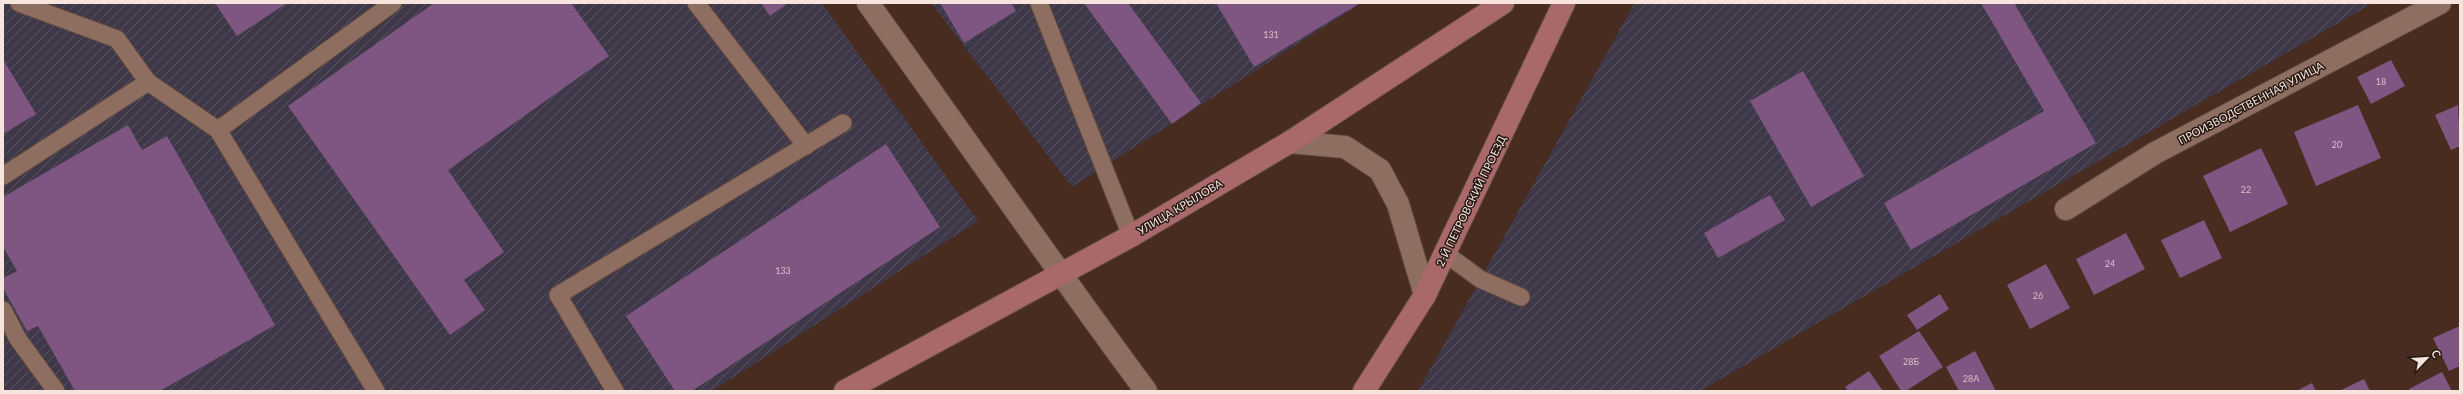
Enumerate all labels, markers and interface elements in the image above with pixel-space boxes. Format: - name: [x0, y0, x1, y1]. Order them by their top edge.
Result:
- house number: 131: [1263, 29, 1279, 40]
- street label: ПРОИЗВОДСТВЕННАЯ УЛИЦА: [2176, 58, 2326, 146]
- house number: 18: [2376, 76, 2386, 87]
- street label: 2-Й ПЕТРОВСКИЙ ПРОЕЗД: [1433, 133, 1508, 268]
- house number: 20: [2332, 139, 2342, 150]
- street label: УЛИЦА КРЫЛОВА: [1135, 176, 1225, 237]
- house number: 22: [2241, 184, 2251, 195]
- house number: 24: [2105, 258, 2115, 269]
- house number: 133: [775, 265, 791, 276]
- house number: 26: [2033, 290, 2043, 301]
- north arrow: [2407, 338, 2447, 378]
- text: С: [2429, 348, 2444, 360]
- house number: 28Б: [1903, 356, 1919, 367]
- house number: 28А: [1963, 373, 1980, 384]

